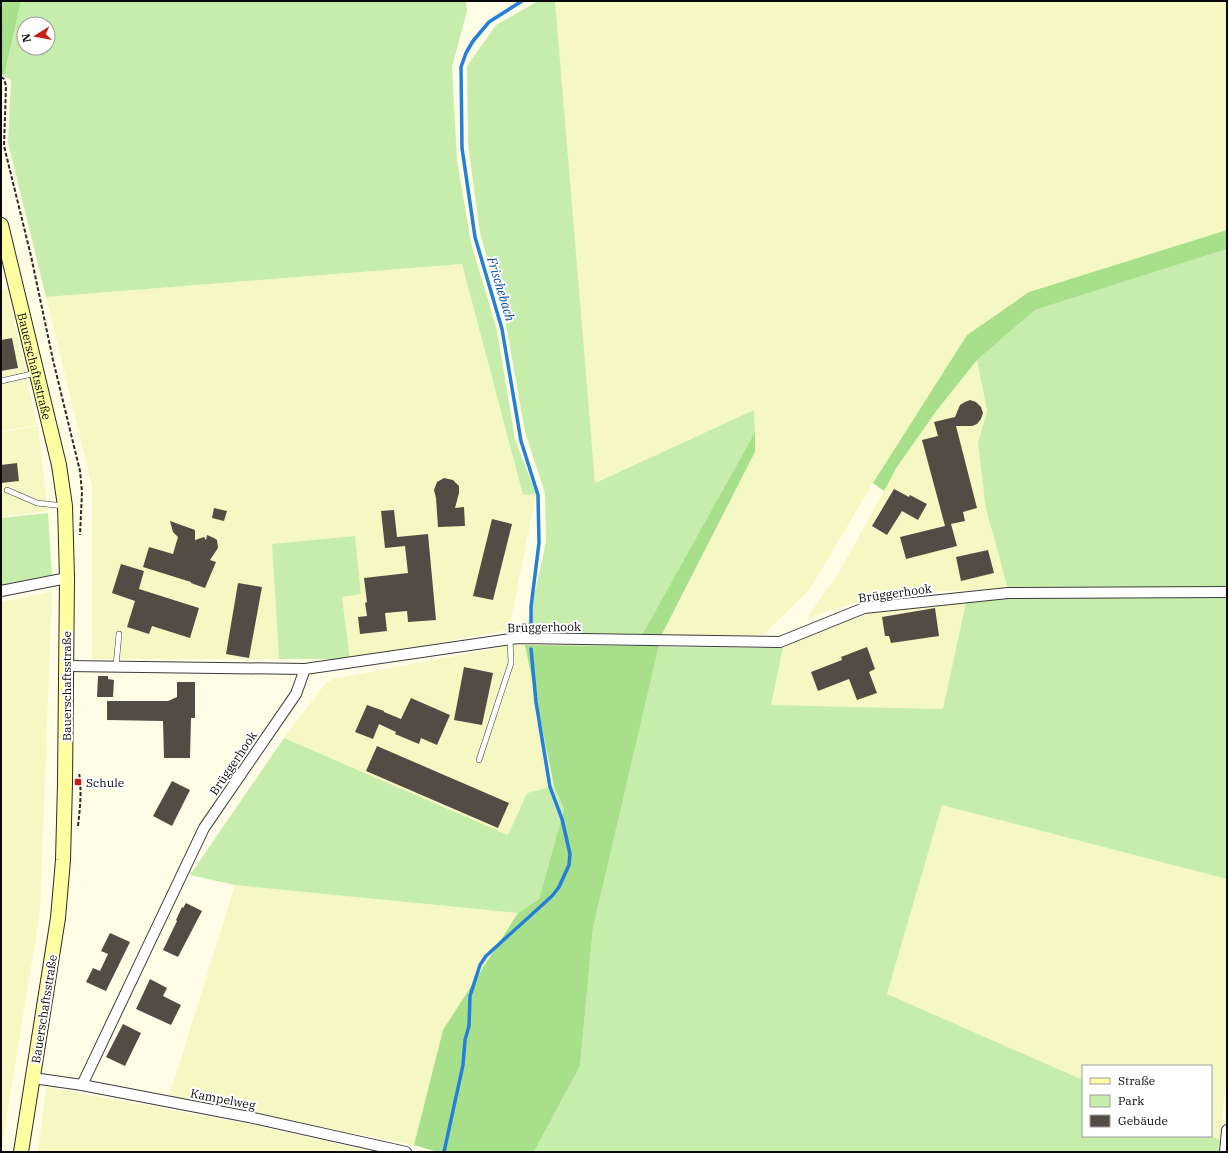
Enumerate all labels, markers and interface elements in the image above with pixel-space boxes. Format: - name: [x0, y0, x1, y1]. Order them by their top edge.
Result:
- north arrow: [16, 16, 56, 56]
- text: N: [18, 32, 34, 44]
- water label: Frischebach: [483, 254, 519, 323]
- street label: Bauerschaftsstraße: [15, 311, 55, 421]
- street label: Brüggerhook: [857, 580, 933, 606]
- street label: Brüggerhook: [507, 619, 581, 635]
- street label: Bauerschaftsstraße: [59, 631, 74, 741]
- street label: Brüggerhook: [206, 728, 260, 798]
- place label: Schule: [86, 775, 124, 790]
- marker: Schule: [73, 777, 83, 787]
- street label: Bauerschaftsstraße: [28, 954, 60, 1064]
- legend: [1082, 1065, 1212, 1137]
- text: Straße: [1118, 1073, 1155, 1088]
- street label: Kampelweg: [189, 1085, 257, 1113]
- text: Park: [1118, 1093, 1144, 1108]
- text: Gebäude: [1118, 1113, 1168, 1128]

